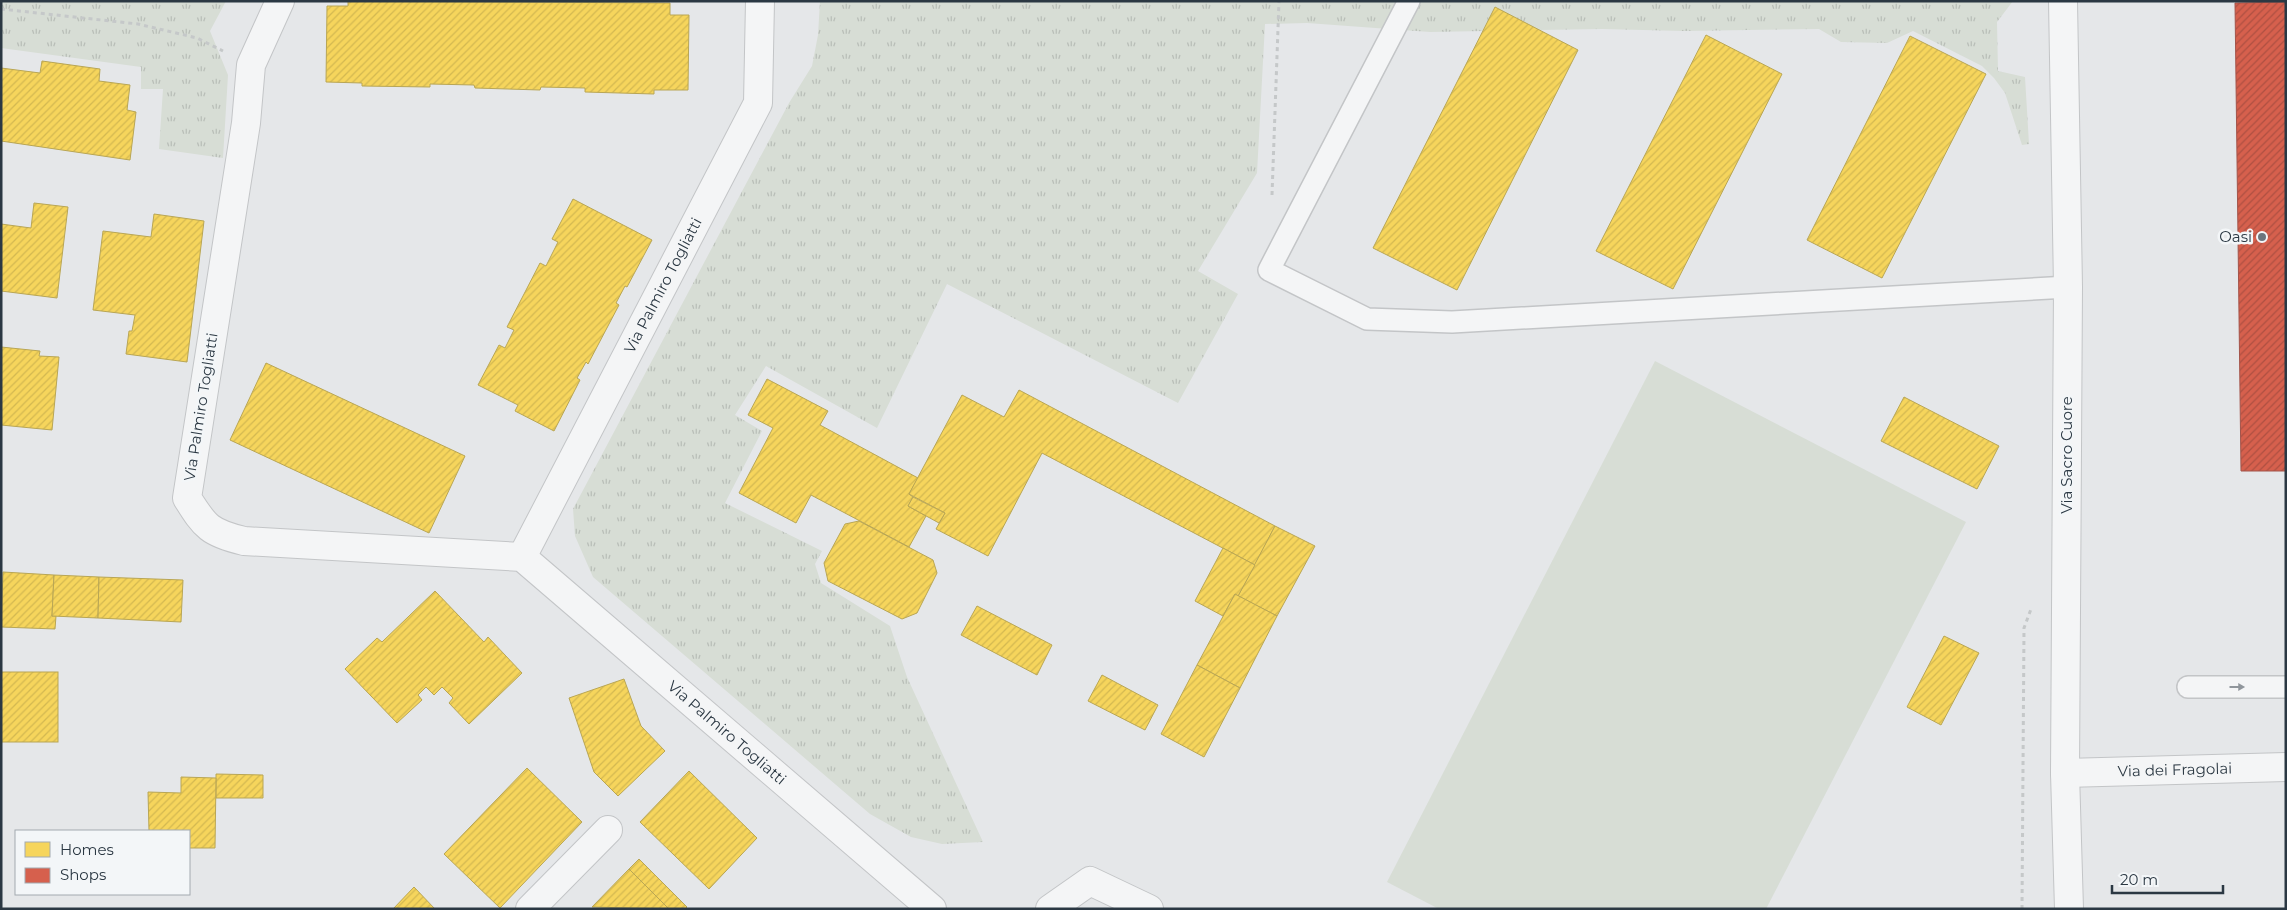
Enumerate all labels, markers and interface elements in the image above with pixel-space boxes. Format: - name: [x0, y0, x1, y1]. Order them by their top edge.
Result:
- street label: Via Palmiro Togliatti: [620, 214, 706, 356]
- place label: Oasi: [2219, 227, 2252, 246]
- marker: Oasi: [2256, 231, 2268, 243]
- street label: Via Palmiro Togliatti: [179, 331, 222, 482]
- street label: Via Sacro Cuore: [2057, 396, 2076, 514]
- street label: Via Palmiro Togliatti: [664, 676, 790, 789]
- one-way arrow: [2229, 683, 2245, 691]
- street label: Via dei Fragolai: [2117, 758, 2232, 781]
- legend: [15, 830, 190, 895]
- text: Homes: [60, 840, 114, 859]
- scale bar: [2112, 862, 2223, 894]
- text: Shops: [60, 865, 106, 884]
- text: 20 m: [2120, 870, 2158, 889]

